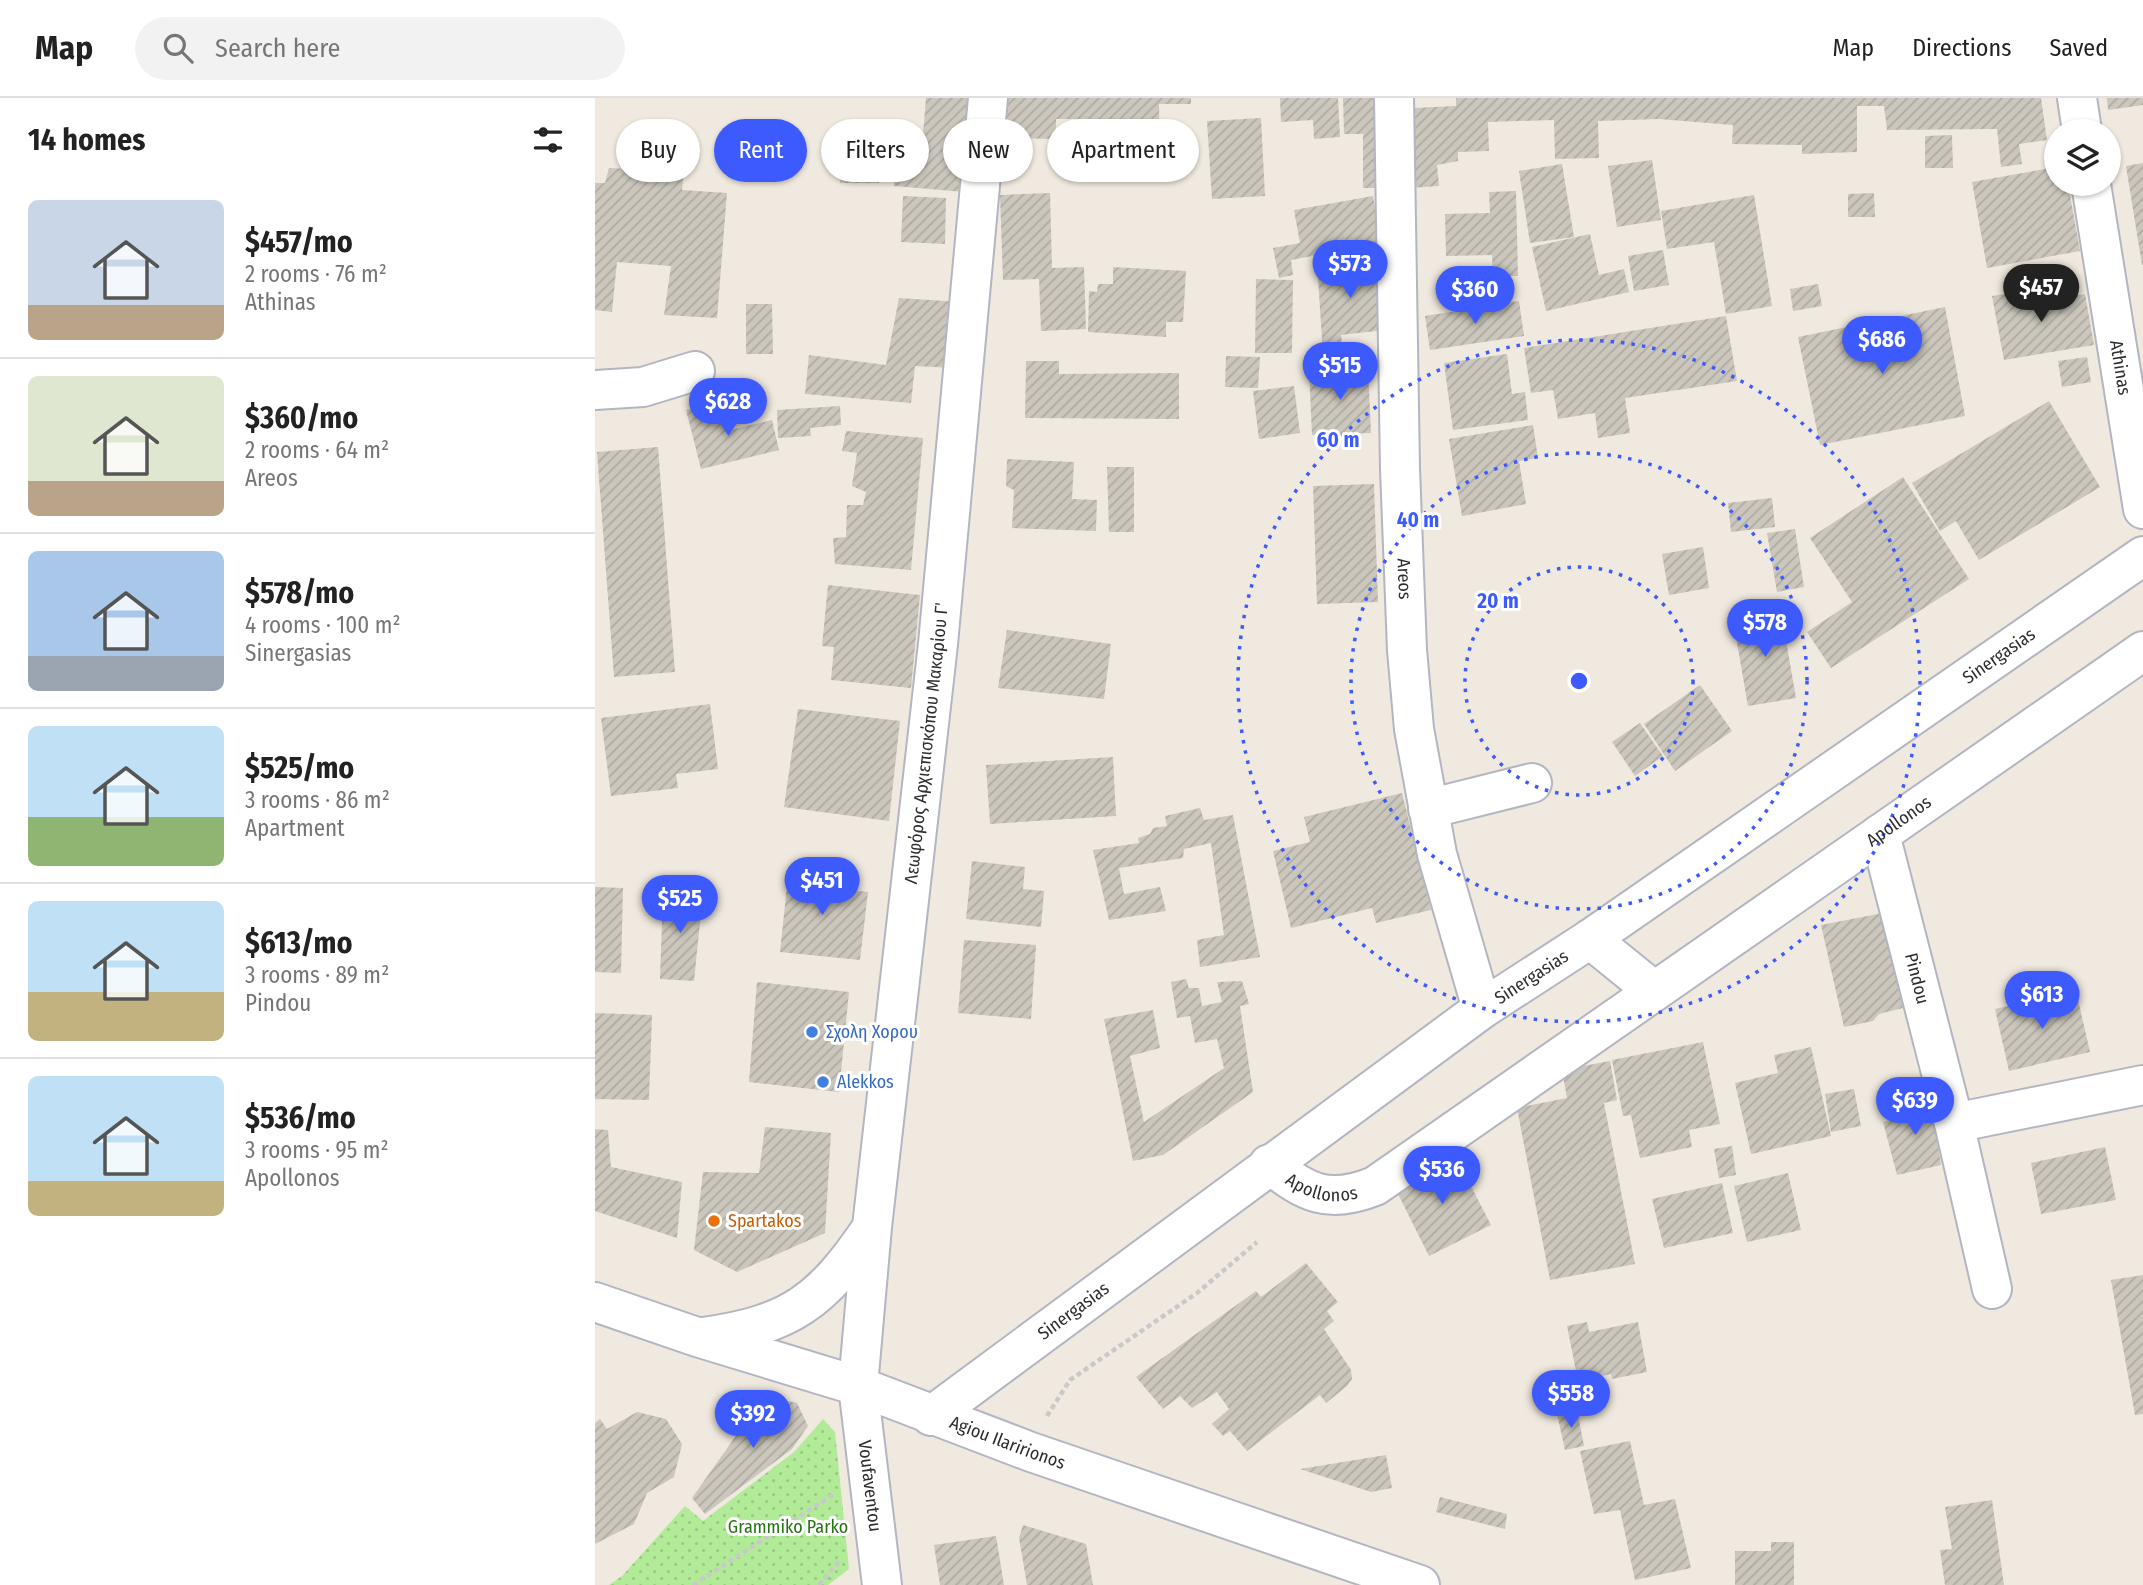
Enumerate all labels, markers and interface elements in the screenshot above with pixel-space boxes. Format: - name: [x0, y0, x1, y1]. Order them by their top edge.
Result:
- search box: [135, 17, 625, 80]
- text: Map: [35, 28, 93, 68]
- icon: search: [159, 29, 197, 67]
- text: Search here: [215, 33, 340, 64]
- text: Map: [1833, 34, 1874, 62]
- text: Directions: [1912, 34, 2011, 62]
- text: Saved: [2049, 34, 2108, 62]
- chip: Buy: [616, 119, 700, 182]
- chip: Rent: [714, 119, 807, 182]
- chip: Filters: [821, 119, 929, 182]
- chip: New: [943, 119, 1033, 182]
- chip: Apartment: [1047, 119, 1199, 182]
- map controls: [2044, 119, 2121, 196]
- button: layers: [2044, 119, 2121, 196]
- icon: filters: [529, 121, 567, 159]
- text: 14 homes: [28, 122, 145, 158]
- text: $457/mo: [245, 224, 353, 260]
- icon: home: [84, 228, 168, 312]
- pin: $573: [1309, 240, 1391, 300]
- text: $573: [1329, 249, 1371, 277]
- text: 2 rooms · 76 m²: [245, 260, 387, 288]
- pin: $457: [2000, 264, 2082, 324]
- pin: $360: [1434, 266, 1516, 326]
- text: $457: [2019, 273, 2063, 301]
- text: $360: [1452, 275, 1498, 303]
- text: Athinas: [245, 288, 316, 316]
- pin: $686: [1841, 316, 1923, 376]
- text: $686: [1858, 325, 1906, 353]
- street label: Athinas: [2105, 339, 2136, 397]
- pin: $515: [1299, 342, 1381, 402]
- text: $515: [1319, 351, 1361, 379]
- pin: $628: [687, 378, 769, 438]
- text: $628: [705, 387, 751, 415]
- text: $360/mo: [245, 400, 358, 436]
- icon: home: [84, 404, 168, 488]
- text: 60 m: [1317, 427, 1359, 453]
- text: 2 rooms · 64 m²: [245, 436, 389, 464]
- text: Areos: [245, 464, 298, 492]
- text: 40 m: [1397, 507, 1439, 533]
- street label: Areos: [1392, 558, 1416, 600]
- text: $578/mo: [245, 575, 354, 611]
- icon: home: [84, 579, 168, 663]
- text: 20 m: [1476, 588, 1519, 614]
- pin: $578: [1724, 600, 1806, 659]
- street label: Λεωφόρος Αρχιεπισκόπου Μακαρίου Γ': [900, 601, 953, 885]
- text: $578: [1743, 608, 1787, 636]
- text: 4 rooms · 100 m²: [245, 611, 401, 639]
- street label: Sinergasias: [1958, 623, 2040, 689]
- text: Sinergasias: [245, 639, 351, 667]
- centre of rings: [1567, 669, 1591, 693]
- text: $525/mo: [245, 750, 354, 786]
- icon: home: [84, 754, 168, 838]
- text: 3 rooms · 86 m²: [245, 786, 390, 814]
- street label: Apollonos: [1862, 791, 1936, 851]
- text: Apartment: [245, 814, 345, 842]
- pin: $451: [781, 858, 863, 917]
- text: $451: [801, 866, 843, 894]
- pin: $525: [639, 876, 721, 935]
- text: $525: [658, 884, 702, 912]
- text: $613/mo: [245, 925, 352, 961]
- icon: home: [84, 929, 168, 1013]
- street label: Sinergasias: [1491, 945, 1573, 1009]
- street label: Pindou: [1900, 950, 1934, 1006]
- text: 3 rooms · 89 m²: [245, 961, 389, 989]
- pin: $613: [2001, 972, 2083, 1031]
- text: $613: [2021, 980, 2063, 1008]
- text: Pindou: [245, 989, 311, 1017]
- place label: Σχολη Χορου: [826, 1021, 918, 1043]
- marker: Σχολη Χορου: [804, 1024, 820, 1040]
- place label: Alekkos: [837, 1071, 894, 1093]
- marker: Alekkos: [815, 1074, 831, 1090]
- pin: $639: [1874, 1077, 1956, 1137]
- text: $639: [1892, 1086, 1938, 1114]
- text: $536/mo: [245, 1100, 356, 1136]
- icon: home: [84, 1104, 168, 1188]
- text: 3 rooms · 95 m²: [245, 1136, 389, 1164]
- pin: $536: [1401, 1146, 1483, 1206]
- text: $536: [1419, 1155, 1465, 1183]
- text: Apollonos: [245, 1164, 340, 1192]
- street label: Apollonos: [1282, 1169, 1360, 1206]
- place label: Spartakos: [728, 1210, 802, 1232]
- marker: Spartakos: [706, 1213, 722, 1229]
- street label: Sinergasias: [1033, 1277, 1114, 1344]
- pin: $558: [1530, 1370, 1612, 1430]
- text: $558: [1548, 1379, 1594, 1407]
- pin: $392: [712, 1390, 794, 1450]
- text: $392: [731, 1399, 775, 1427]
- street label: Agiou Ilaririonos: [947, 1411, 1068, 1474]
- street label: Voufaventou: [853, 1439, 887, 1533]
- park label: Grammiko Parko: [728, 1516, 848, 1538]

